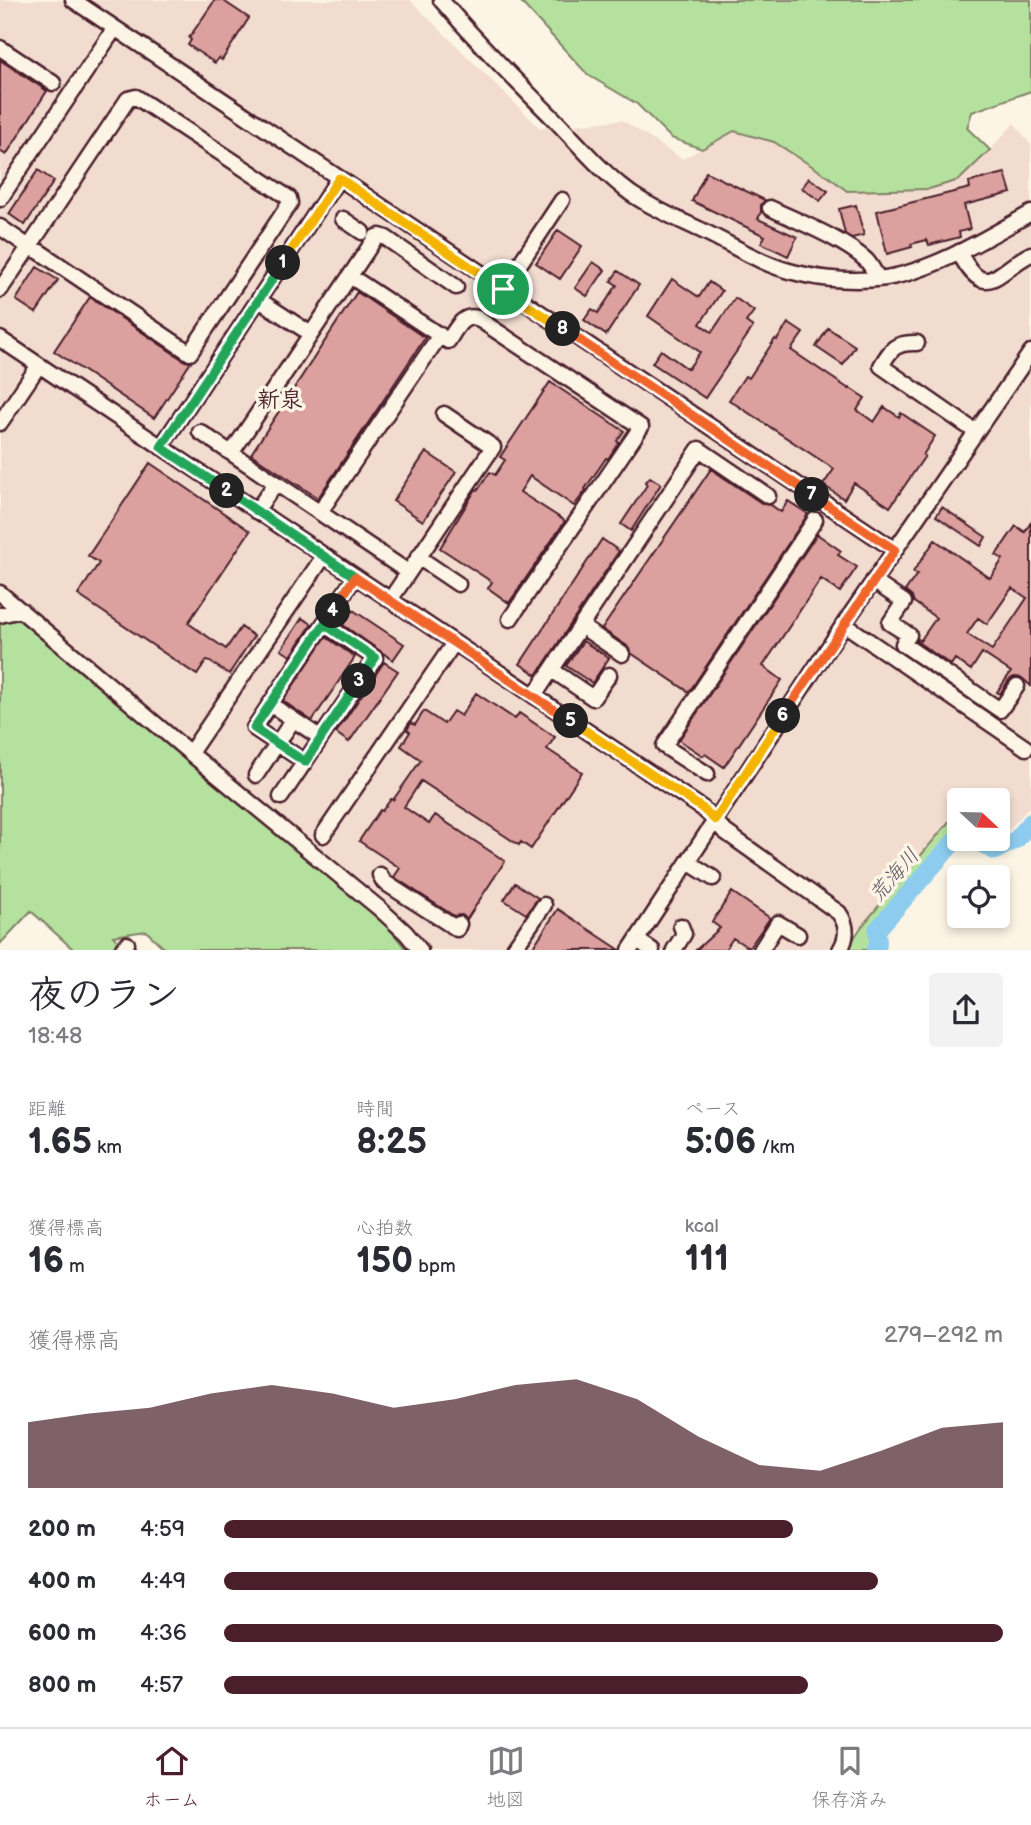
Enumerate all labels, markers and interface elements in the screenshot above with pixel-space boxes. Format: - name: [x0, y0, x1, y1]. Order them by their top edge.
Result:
- pin: 1: [266, 246, 300, 280]
- text: 1: [279, 251, 287, 274]
- pin: [473, 259, 533, 319]
- icon: arrive: [484, 270, 522, 308]
- pin: 8: [546, 312, 580, 346]
- text: 8: [557, 317, 568, 340]
- district label: 新泉: [257, 386, 303, 414]
- pin: 2: [210, 474, 244, 508]
- pin: 7: [794, 477, 830, 512]
- text: 2: [221, 479, 232, 502]
- text: 7: [806, 483, 817, 506]
- pin: 4: [316, 594, 350, 628]
- text: 4: [327, 599, 338, 622]
- pin: 3: [342, 664, 376, 698]
- text: 3: [353, 669, 364, 692]
- pin: 6: [766, 698, 800, 734]
- pin: 5: [554, 704, 588, 738]
- text: 6: [777, 704, 788, 727]
- text: 5: [565, 709, 576, 732]
- north arrow: [947, 788, 1010, 850]
- map controls: [947, 788, 1010, 928]
- water label: 荒海川: [864, 843, 924, 907]
- button: locate: [947, 865, 1010, 928]
- text: 夜のラン: [28, 973, 180, 1018]
- button: share: [929, 973, 1003, 1047]
- text: 18:48: [28, 1022, 82, 1050]
- text: 距離: [28, 1098, 66, 1121]
- text: 時間: [356, 1098, 394, 1121]
- text: ペース: [685, 1098, 741, 1121]
- text: 1.65: [28, 1121, 92, 1164]
- text: 8:25: [356, 1121, 427, 1164]
- text: 5:06: [685, 1121, 756, 1164]
- text: km: [92, 1136, 122, 1159]
- text: /km: [756, 1136, 795, 1159]
- text: kcal: [685, 1215, 719, 1238]
- text: 獲得標高: [28, 1217, 104, 1240]
- text: 心拍数: [356, 1217, 413, 1240]
- text: 111: [685, 1238, 729, 1281]
- text: 16: [28, 1240, 64, 1283]
- text: 150: [356, 1240, 413, 1283]
- text: m: [64, 1255, 85, 1278]
- text: bpm: [413, 1255, 456, 1278]
- text: 279–292 m: [884, 1321, 1003, 1349]
- text: 獲得標高: [28, 1327, 120, 1355]
- text: 200 m: [28, 1515, 96, 1543]
- text: 4:59: [140, 1515, 185, 1543]
- text: 400 m: [28, 1567, 96, 1595]
- text: 4:49: [140, 1567, 186, 1595]
- text: 600 m: [28, 1619, 96, 1647]
- text: 4:36: [140, 1619, 187, 1647]
- text: 800 m: [28, 1671, 96, 1699]
- text: 4:57: [140, 1671, 183, 1699]
- tab: ホーム: [143, 1742, 200, 1812]
- tab: 地図: [487, 1742, 525, 1812]
- tab: 保存済み: [812, 1742, 888, 1812]

